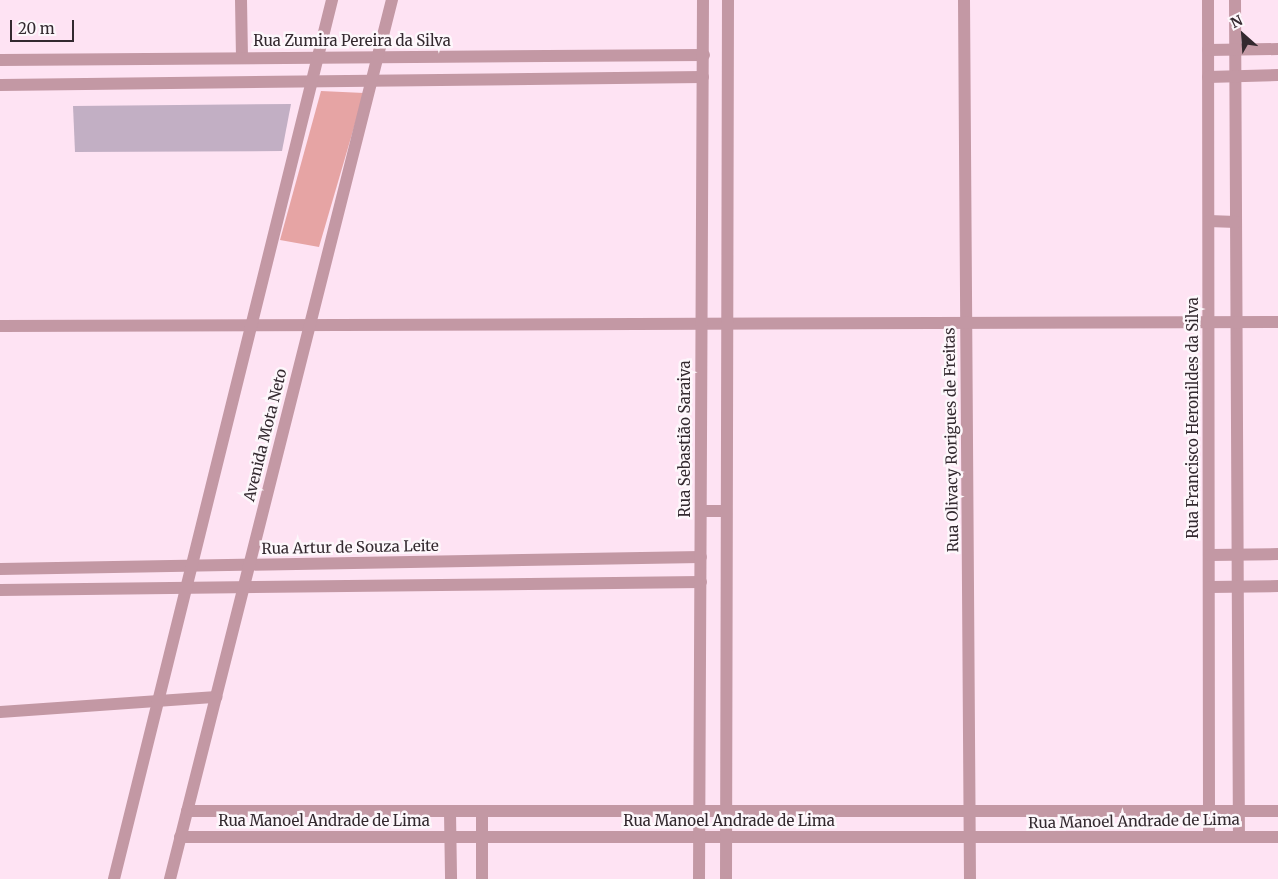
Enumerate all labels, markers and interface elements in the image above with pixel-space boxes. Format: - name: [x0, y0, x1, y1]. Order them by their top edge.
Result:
- scale bar: [12, 10, 76, 42]
- north arrow: [1218, 10, 1268, 60]
- text: N: [1228, 11, 1245, 32]
- text: 20 m: [18, 19, 55, 38]
- street label: Rua Zumira Pereira da Silva: [253, 32, 451, 50]
- street label: Rua Francisco Heronildes da Silva: [1184, 297, 1202, 539]
- street label: Rua Olivacy Rorigues de Freitas: [940, 327, 962, 553]
- street label: Rua Sebastião Saraiva: [676, 361, 694, 517]
- street label: Avenida Mota Neto: [240, 367, 290, 503]
- street label: Rua Artur de Souza Leite: [261, 536, 439, 558]
- street label: Rua Manoel Andrade de Lima: [1028, 810, 1240, 832]
- street label: Rua Manoel Andrade de Lima: [218, 812, 430, 830]
- street label: Rua Manoel Andrade de Lima: [623, 812, 835, 830]

